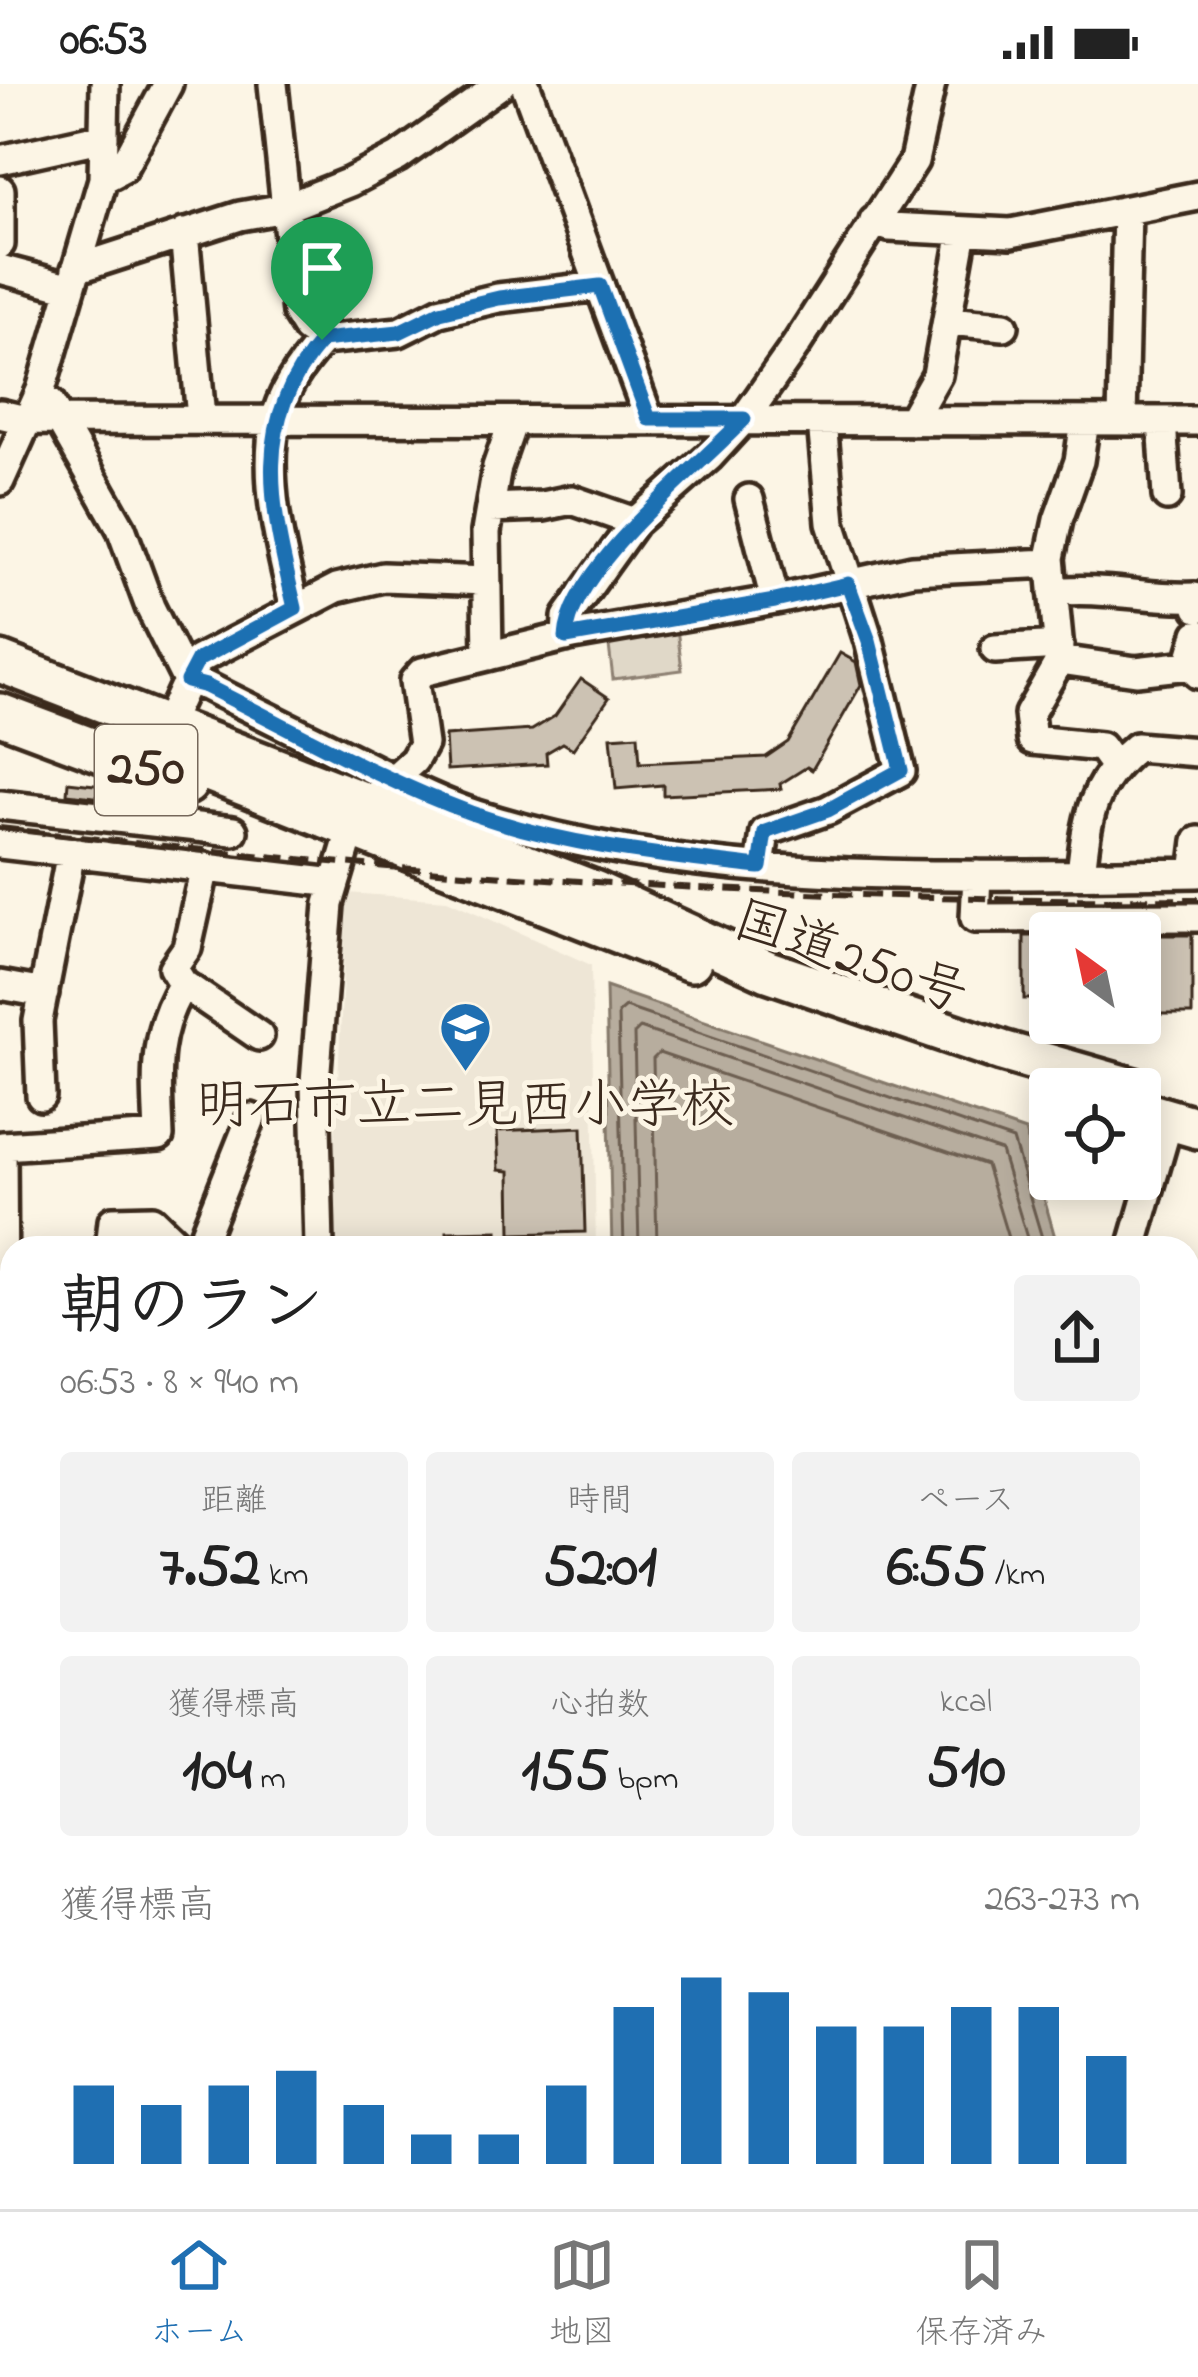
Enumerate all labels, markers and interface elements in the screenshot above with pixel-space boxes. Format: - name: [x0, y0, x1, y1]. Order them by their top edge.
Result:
- text: 06:53: [60, 9, 147, 75]
- pin: [271, 217, 373, 340]
- icon: arrive: [289, 235, 355, 301]
- road number: 250: [95, 725, 197, 815]
- street label: 国道250号: [722, 884, 978, 1036]
- north arrow: [1029, 912, 1161, 1044]
- map controls: [1029, 912, 1161, 1200]
- school or university icon: 明石市立二見西小学校: [437, 1000, 493, 1074]
- button: locate: [1029, 1068, 1161, 1200]
- place label: 明石市立二見西小学校: [195, 1069, 735, 1147]
- text: 朝のラン: [60, 1262, 324, 1358]
- button: share: [1014, 1275, 1140, 1401]
- text: 06:53 · 8 × 940 m: [60, 1355, 299, 1412]
- text: 距離: [201, 1478, 267, 1526]
- text: 時間: [567, 1478, 633, 1526]
- text: ペース: [917, 1478, 1015, 1526]
- text: 7.52: [159, 1526, 260, 1613]
- text: 52:01: [543, 1526, 657, 1613]
- text: 6:55: [887, 1526, 987, 1613]
- text: km: [260, 1552, 309, 1600]
- text: /km: [987, 1552, 1045, 1600]
- text: kcal: [940, 1679, 992, 1727]
- text: 獲得標高: [168, 1682, 300, 1730]
- text: 心拍数: [551, 1682, 650, 1730]
- text: 510: [926, 1727, 1006, 1814]
- text: 104: [182, 1730, 252, 1817]
- text: 155: [522, 1730, 609, 1817]
- text: m: [252, 1756, 286, 1804]
- text: bpm: [609, 1756, 678, 1804]
- text: 263–273 m: [985, 1872, 1140, 1929]
- text: 獲得標高: [60, 1879, 216, 1936]
- tab: ホーム: [150, 2232, 248, 2358]
- tab: 地図: [549, 2232, 615, 2358]
- tab: 保存済み: [916, 2232, 1048, 2358]

